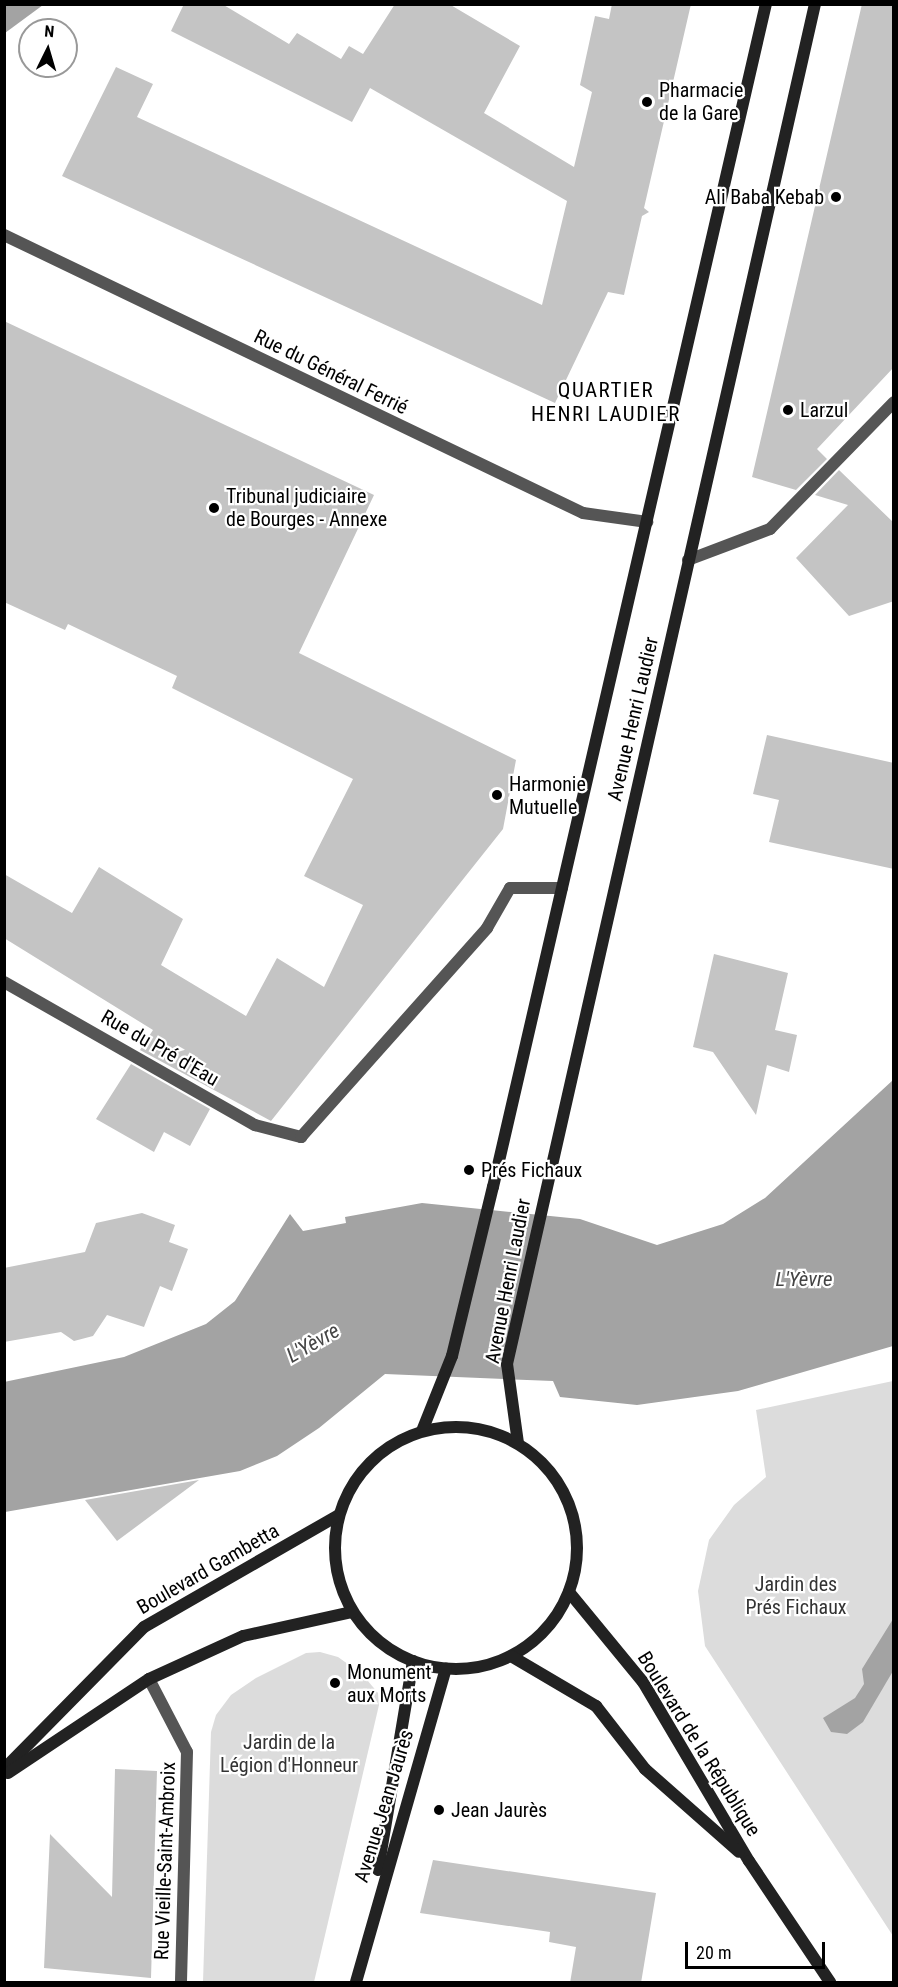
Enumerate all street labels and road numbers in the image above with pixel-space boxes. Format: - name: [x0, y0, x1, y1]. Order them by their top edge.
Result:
- street label: Rue du Général Ferrié: [250, 324, 412, 420]
- street label: Avenue Henri Laudier: [602, 635, 664, 803]
- street label: Rue du Pré d'Eau: [97, 1005, 223, 1091]
- street label: Avenue Henri Laudier: [480, 1196, 536, 1366]
- street label: Boulevard Gambetta: [133, 1519, 283, 1619]
- street label: Boulevard de la République: [632, 1647, 766, 1841]
- street label: Avenue Jean Jaurès: [349, 1727, 419, 1885]
- street label: Rue Vieille-Saint-Ambroix: [150, 1761, 180, 1961]

